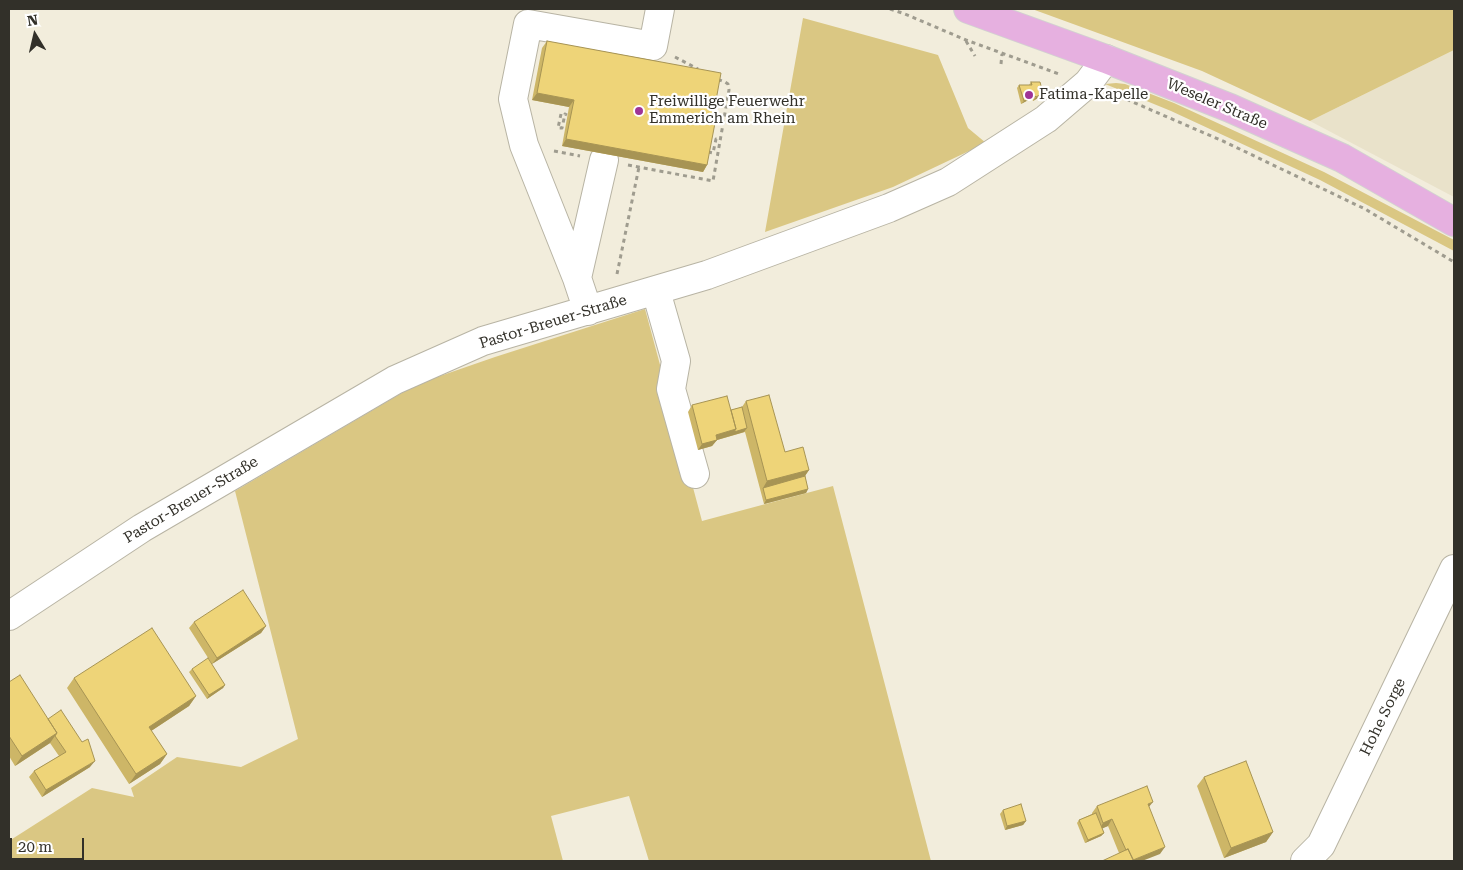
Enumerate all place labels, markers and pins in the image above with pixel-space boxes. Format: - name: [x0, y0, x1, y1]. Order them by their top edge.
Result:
- place label: Fatima-Kapelle: [1039, 86, 1148, 104]
- marker: Fatima-Kapelle: [1023, 89, 1035, 101]
- place label: Freiwillige Feuerwehr Emmerich am Rhein: [649, 93, 805, 128]
- marker: Freiwillige Feuerwehr Emmerich am Rhein: [633, 105, 645, 117]

